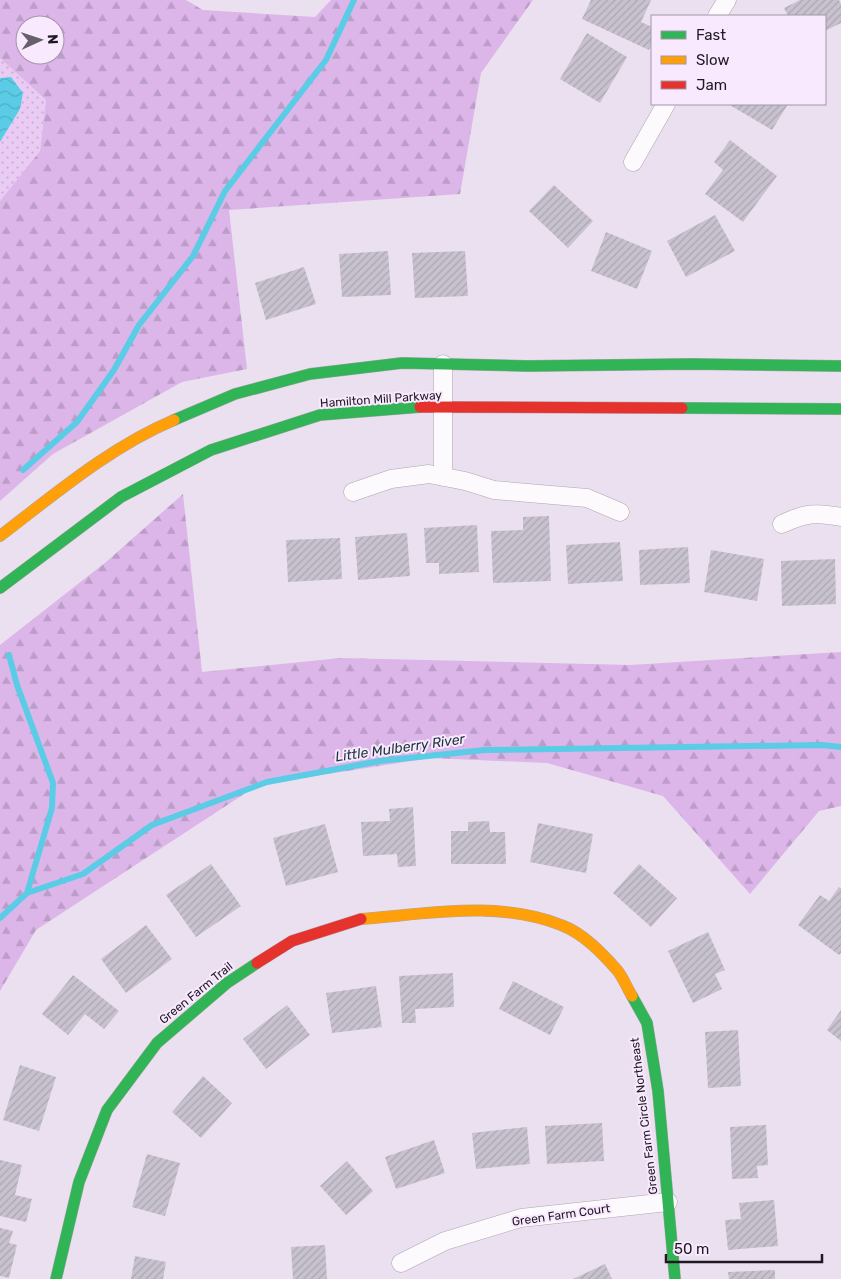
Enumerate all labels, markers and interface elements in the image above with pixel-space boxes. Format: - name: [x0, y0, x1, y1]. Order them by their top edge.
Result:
- north arrow: [15, 15, 65, 65]
- legend: [651, 15, 826, 105]
- text: Fast: [696, 26, 726, 44]
- text: N: [44, 34, 61, 45]
- text: Slow: [696, 51, 729, 69]
- text: Jam: [696, 76, 727, 94]
- street label: Hamilton Mill Parkway: [320, 388, 443, 410]
- water label: Little Mulberry River: [334, 730, 467, 766]
- street label: Green Farm Trail: [157, 959, 236, 1027]
- street label: Green Farm Circle Northeast: [627, 1036, 661, 1195]
- street label: Green Farm Court: [511, 1201, 611, 1229]
- scale bar: [666, 1232, 822, 1264]
- text: 50 m: [674, 1240, 709, 1258]

